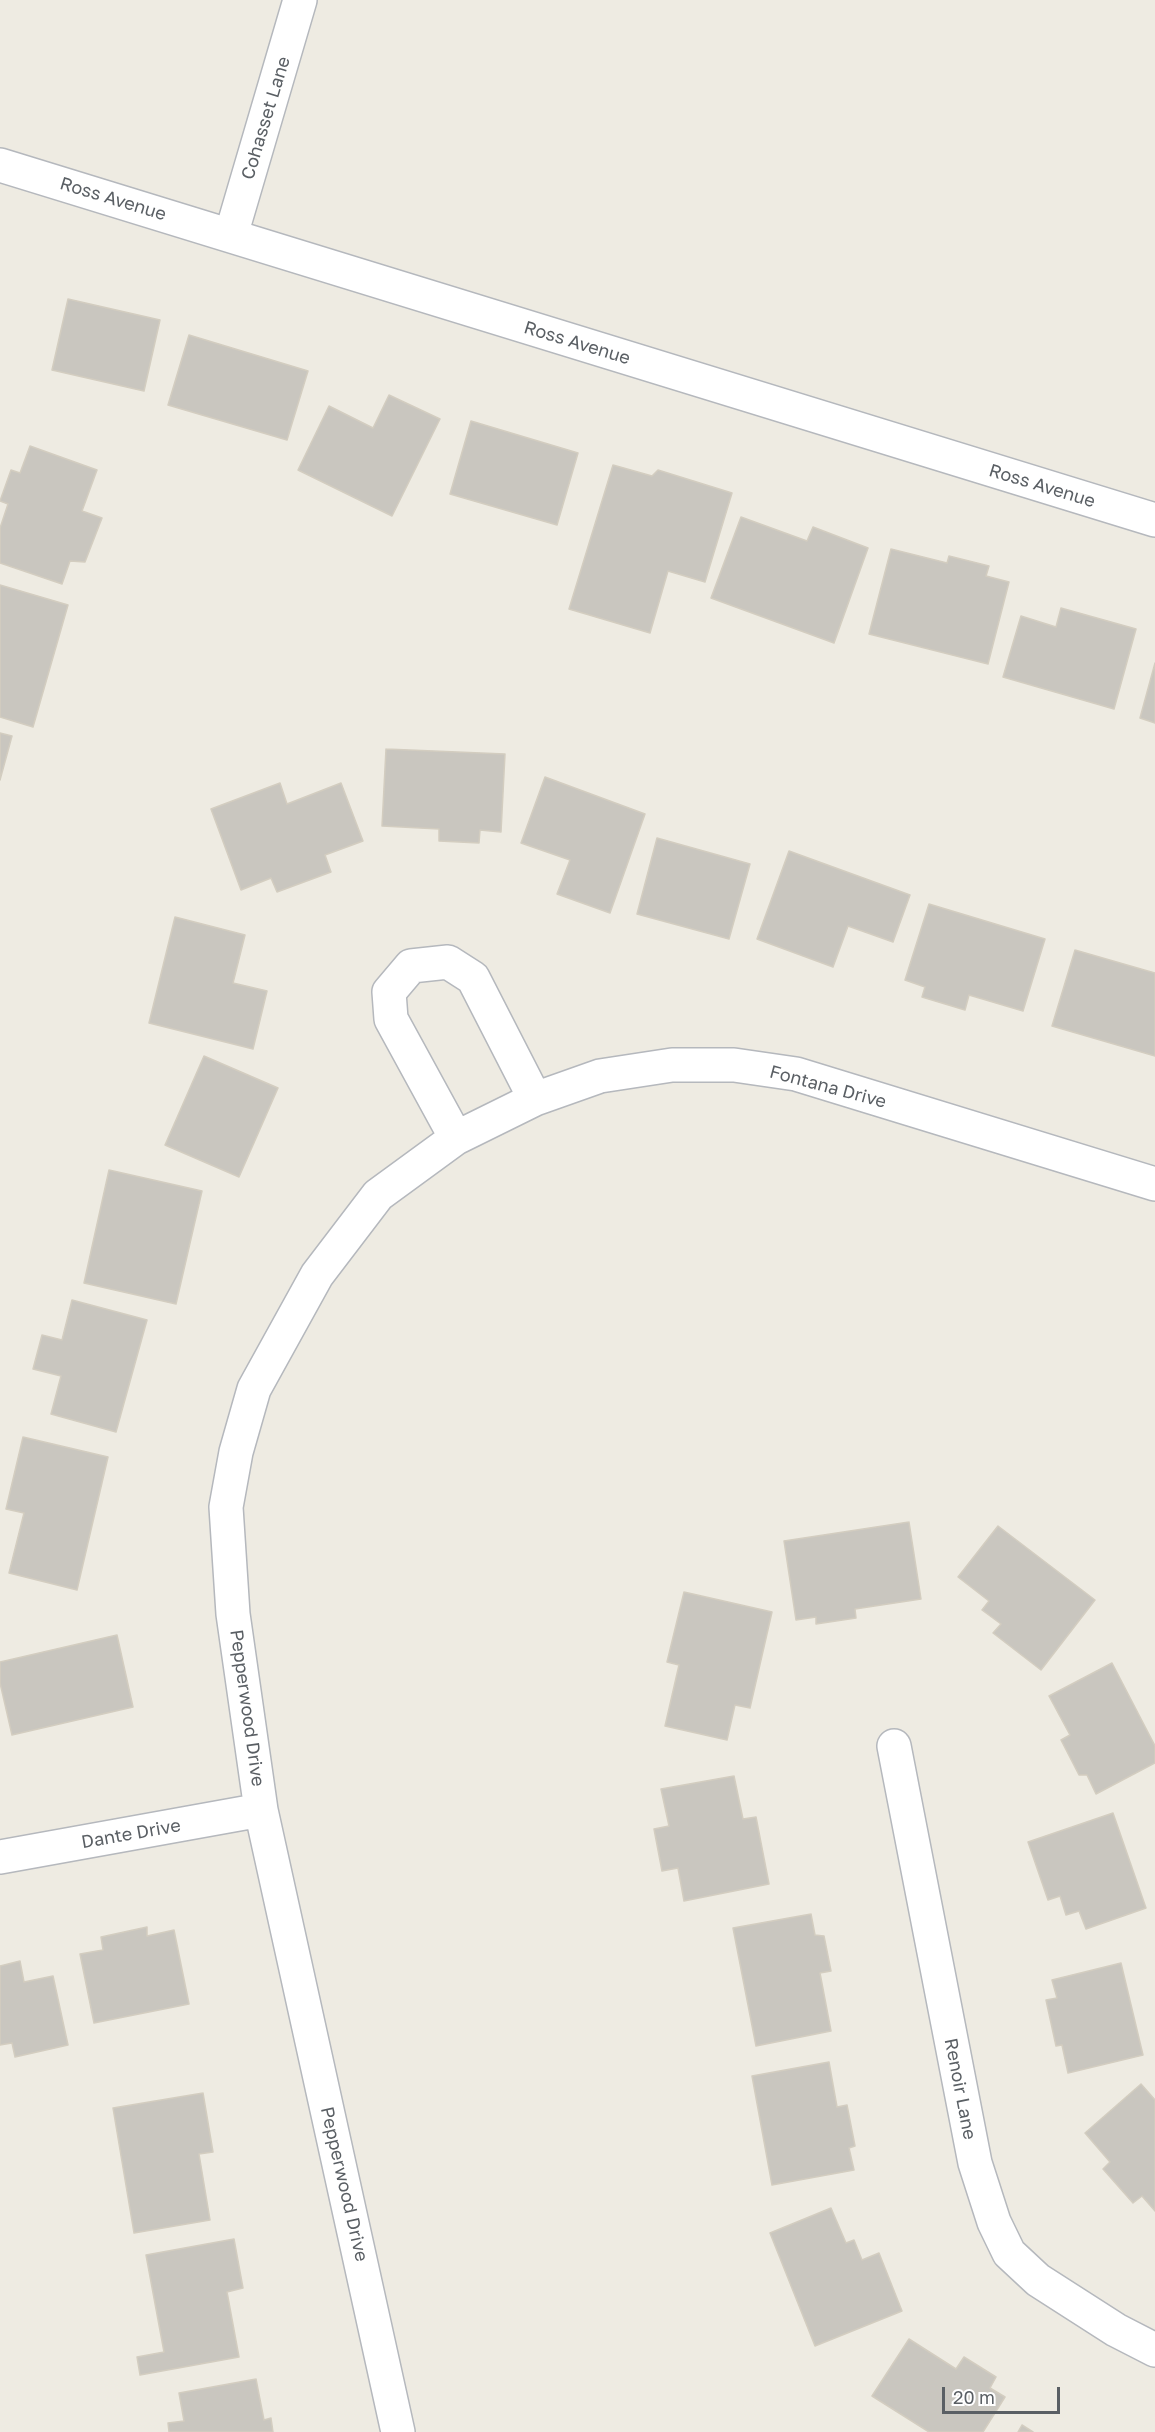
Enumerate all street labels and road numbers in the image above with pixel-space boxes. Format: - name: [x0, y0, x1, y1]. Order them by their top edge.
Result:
- street label: Cohasset Lane: [237, 54, 295, 182]
- street label: Ross Avenue: [57, 173, 169, 225]
- street label: Ross Avenue: [521, 317, 633, 369]
- street label: Ross Avenue: [986, 460, 1098, 512]
- street label: Fontana Drive: [767, 1061, 889, 1113]
- street label: Pepperwood Drive: [225, 1628, 269, 1788]
- street label: Dante Drive: [80, 1815, 182, 1853]
- street label: Renoir Lane: [940, 2036, 980, 2142]
- street label: Pepperwood Drive: [316, 2105, 372, 2263]

